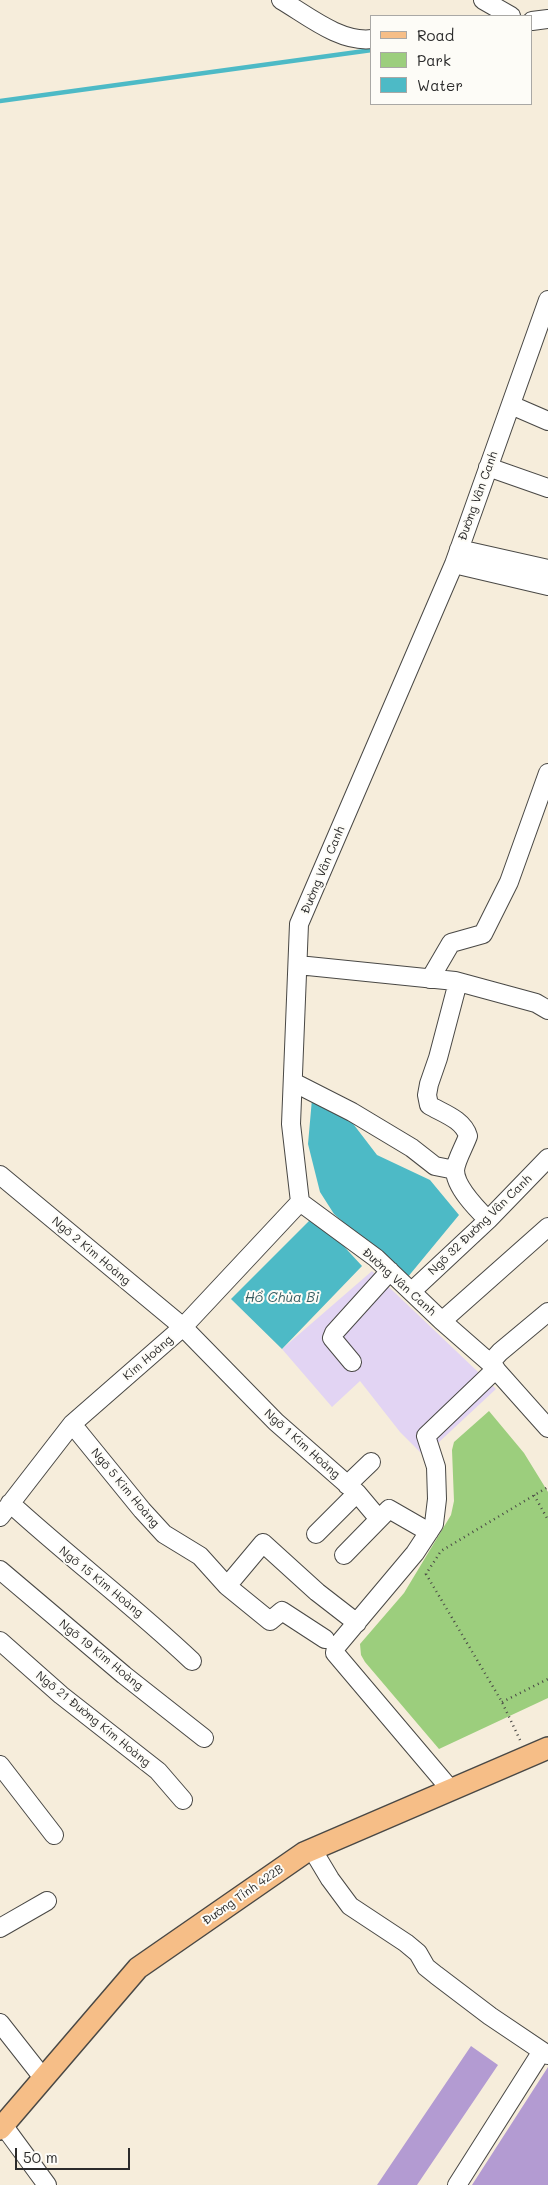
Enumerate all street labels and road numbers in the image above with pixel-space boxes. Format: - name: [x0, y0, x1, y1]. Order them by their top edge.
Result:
- street label: Đường Vân Canh: [455, 449, 501, 543]
- street label: Đường Vân Canh: [298, 824, 348, 916]
- street label: Ngõ 32 Đường Vân Canh: [425, 1172, 535, 1278]
- street label: Ngõ 2 Kim Hoàng: [49, 1214, 133, 1288]
- street label: Đường Vân Canh: [359, 1245, 439, 1319]
- street label: Kim Hoàng: [120, 1333, 176, 1383]
- street label: Ngõ 1 Kim Hoàng: [261, 1406, 343, 1482]
- street label: Ngõ 5 Kim Hoàng: [88, 1446, 162, 1530]
- street label: Ngõ 15 Kim Hoàng: [56, 1544, 146, 1620]
- street label: Ngõ 19 Kim Hoàng: [56, 1617, 146, 1693]
- street label: Ngõ 21 Đường Kim Hoàng: [33, 1668, 153, 1770]
- street label: Đường Tỉnh 422B: [200, 1862, 286, 1928]

